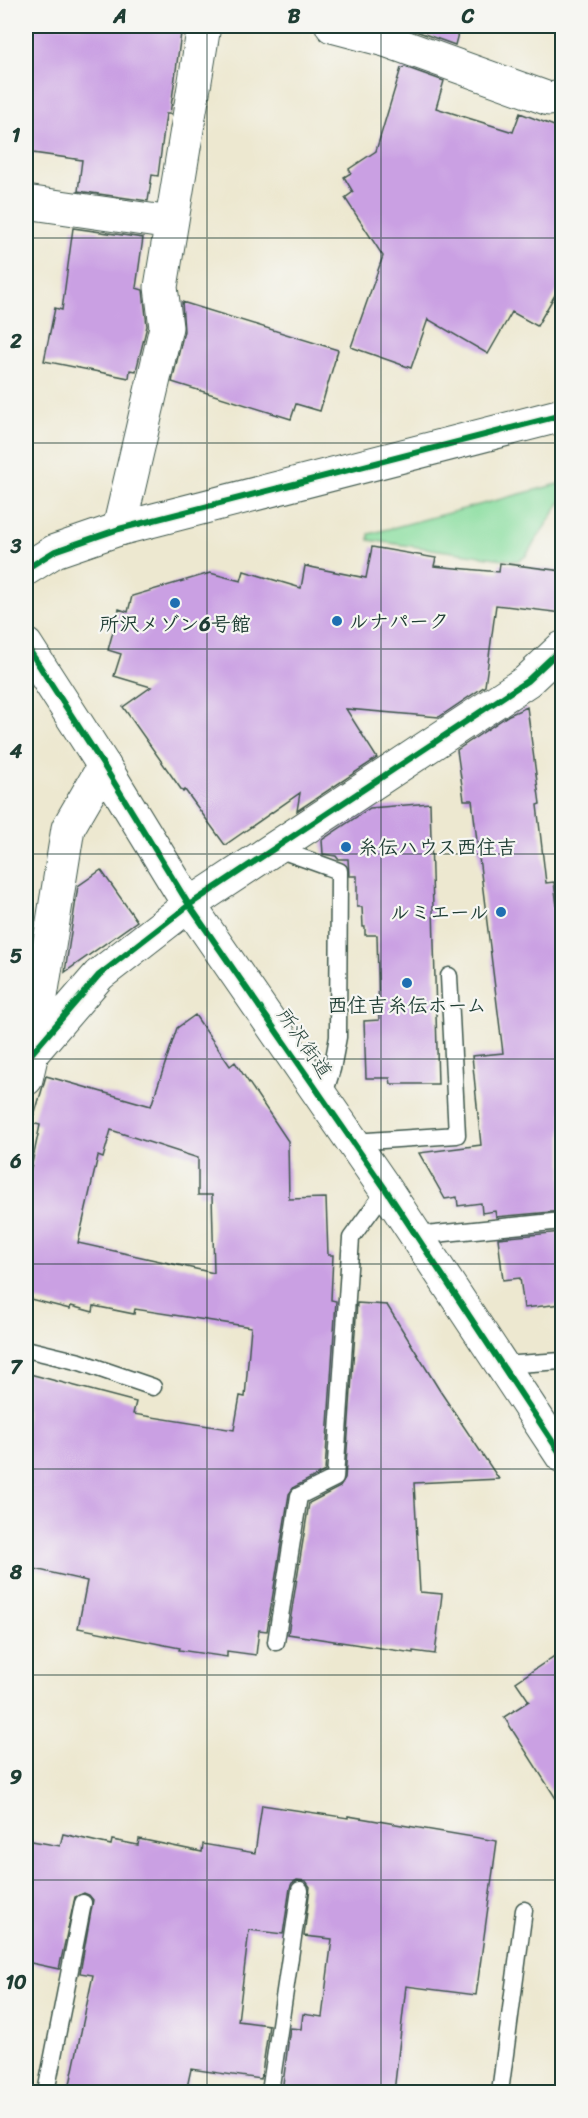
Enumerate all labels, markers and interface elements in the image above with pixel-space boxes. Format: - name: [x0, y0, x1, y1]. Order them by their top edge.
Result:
- text: A: [112, 0, 127, 34]
- text: B: [288, 0, 301, 34]
- text: C: [461, 0, 475, 34]
- text: 1: [12, 118, 21, 153]
- text: 2: [9, 324, 22, 359]
- text: 3: [10, 529, 22, 564]
- marker: 所沢メゾン6号館: [168, 596, 182, 610]
- place label: ルナパーク: [349, 604, 449, 639]
- place label: 所沢メゾン6号館: [99, 607, 251, 642]
- marker: ルナパーク: [330, 614, 344, 628]
- text: 4: [9, 734, 23, 769]
- place label: 糸伝ハウス西住吉: [358, 830, 517, 865]
- marker: 糸伝ハウス西住吉: [339, 840, 353, 854]
- place label: ルミエール: [390, 895, 489, 930]
- marker: ルミエール: [494, 905, 508, 919]
- text: 5: [10, 939, 22, 974]
- marker: 西住吉糸伝ホーム: [400, 976, 414, 990]
- place label: 西住吉糸伝ホーム: [327, 988, 487, 1023]
- street label: 所沢街道: [267, 1000, 342, 1086]
- text: 6: [9, 1144, 22, 1179]
- text: 7: [10, 1350, 23, 1385]
- text: 8: [9, 1555, 23, 1590]
- text: 9: [10, 1760, 22, 1795]
- text: 10: [5, 1965, 27, 2000]

